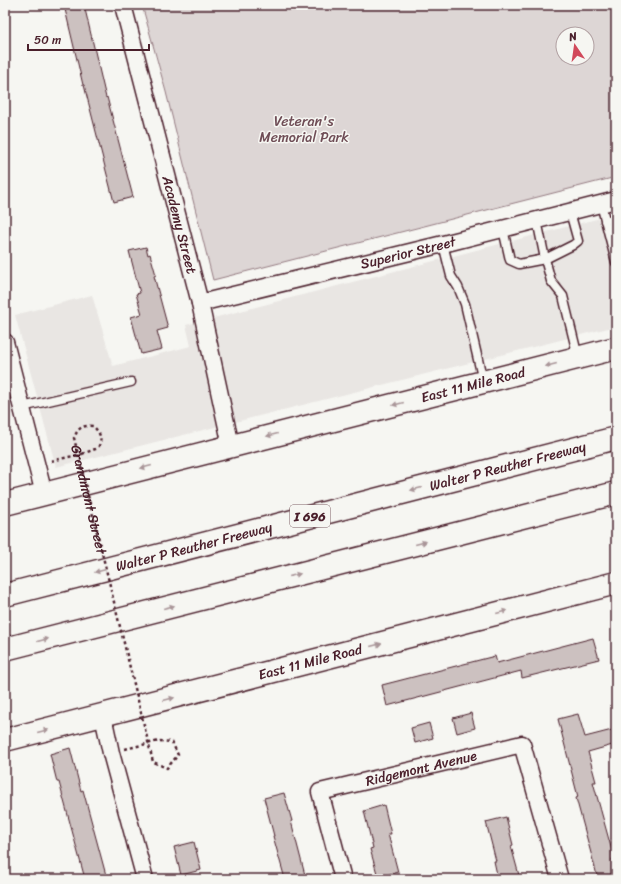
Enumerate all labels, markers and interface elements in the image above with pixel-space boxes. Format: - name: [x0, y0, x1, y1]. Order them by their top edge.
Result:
- scale bar: [28, 26, 149, 52]
- north arrow: [555, 26, 595, 66]
- text: N: [566, 27, 579, 47]
- text: 50 m: [34, 29, 61, 51]
- park label: Veteran's Memorial Park: [259, 109, 349, 150]
- street label: Academy Street: [154, 172, 204, 277]
- street label: Superior Street: [358, 229, 460, 277]
- street label: East 11 Mile Road: [418, 359, 529, 410]
- one-way arrow: [545, 362, 557, 368]
- one-way arrow: [392, 401, 404, 407]
- one-way arrow: [266, 433, 278, 439]
- street label: Walter P Reuther Freeway: [427, 434, 590, 498]
- street label: Grandmont Street: [63, 442, 114, 558]
- one-way arrow: [140, 465, 152, 471]
- one-way arrow: [409, 487, 422, 493]
- road number: I 696: [290, 505, 330, 527]
- street label: Walter P Reuther Freeway: [113, 515, 276, 579]
- one-way arrow: [415, 540, 427, 546]
- one-way arrow: [94, 568, 106, 574]
- one-way arrow: [289, 572, 301, 578]
- one-way arrow: [162, 604, 175, 610]
- one-way arrow: [496, 609, 508, 615]
- street label: East 11 Mile Road: [255, 636, 367, 687]
- one-way arrow: [37, 637, 49, 643]
- one-way arrow: [370, 642, 382, 648]
- one-way arrow: [163, 695, 175, 701]
- one-way arrow: [37, 727, 49, 733]
- street label: Ridgemont Avenue: [363, 743, 480, 794]

